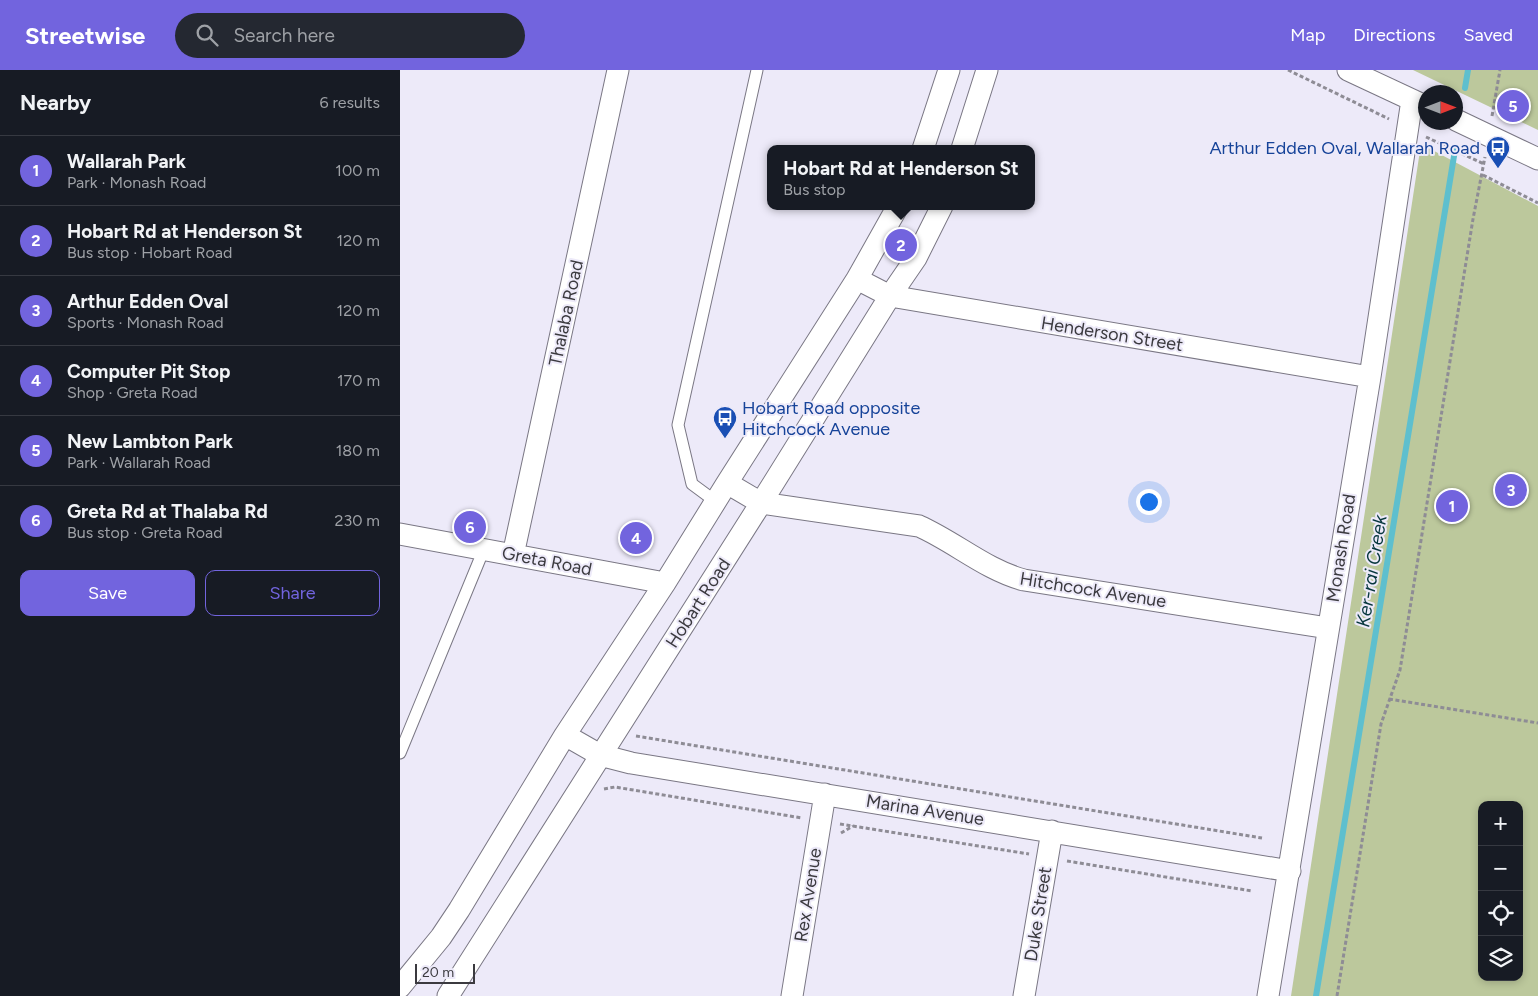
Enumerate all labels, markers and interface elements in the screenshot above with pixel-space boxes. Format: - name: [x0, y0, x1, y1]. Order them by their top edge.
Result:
- search box: [175, 13, 525, 58]
- text: Streetwise: [25, 21, 145, 50]
- icon: search: [193, 21, 221, 49]
- text: Search here: [233, 24, 335, 47]
- text: Map: [1290, 24, 1325, 46]
- text: Directions: [1353, 24, 1435, 46]
- text: Saved: [1463, 24, 1513, 46]
- north arrow: [1418, 85, 1463, 130]
- pin: 5: [1497, 87, 1529, 125]
- text: Nearby: [20, 90, 91, 115]
- text: 6 results: [319, 93, 380, 112]
- bus stop icon: Arthur Edden Oval, Wallarah Road: [1485, 135, 1511, 169]
- place label: Arthur Edden Oval, Wallarah Road: [1209, 137, 1480, 159]
- popup: [767, 145, 1035, 210]
- text: Wallarah Park: [67, 150, 186, 173]
- text: Hobart Rd at Henderson St: [783, 157, 1019, 180]
- text: 1: [33, 161, 39, 180]
- text: 100 m: [335, 161, 380, 180]
- text: Park · Monash Road: [67, 173, 206, 192]
- text: Bus stop: [783, 180, 846, 199]
- text: Hobart Rd at Henderson St: [67, 220, 302, 243]
- pin: 2: [885, 226, 917, 264]
- text: 2: [31, 231, 41, 250]
- text: 120 m: [337, 231, 380, 250]
- text: Bus stop · Hobart Road: [67, 243, 232, 262]
- street label: Thalaba Road: [544, 258, 588, 368]
- text: Arthur Edden Oval: [67, 290, 228, 313]
- text: 3: [32, 301, 40, 320]
- text: 120 m: [337, 301, 380, 320]
- street label: Henderson Street: [1039, 312, 1185, 356]
- text: Sports · Monash Road: [67, 313, 224, 332]
- text: Computer Pit Stop: [67, 360, 230, 383]
- text: 4: [31, 371, 41, 390]
- text: 170 m: [337, 371, 380, 390]
- text: Shop · Greta Road: [67, 383, 198, 402]
- place label: Hobart Road opposite Hitchcock Avenue: [742, 397, 920, 440]
- bus stop icon: Hobart Road opposite Hitchcock Avenue: [712, 405, 738, 439]
- text: New Lambton Park: [67, 430, 233, 453]
- text: 5: [31, 441, 41, 460]
- text: 180 m: [336, 441, 380, 460]
- text: Park · Wallarah Road: [67, 453, 211, 472]
- pin: 3: [1495, 471, 1527, 509]
- pin: 1: [1436, 487, 1468, 525]
- your location: [1136, 489, 1162, 515]
- street label: Monash Road: [1322, 492, 1360, 604]
- text: Greta Rd at Thalaba Rd: [67, 500, 268, 523]
- pin: 6: [454, 508, 486, 546]
- text: 6: [31, 511, 41, 530]
- text: 230 m: [335, 511, 380, 530]
- water label: Ker-rai Creek: [1351, 513, 1392, 629]
- pin: 4: [620, 519, 652, 557]
- text: Bus stop · Greta Road: [67, 523, 223, 542]
- street label: Greta Road: [500, 541, 594, 581]
- street label: Hobart Road: [661, 554, 735, 652]
- street label: Hitchcock Avenue: [1018, 568, 1168, 612]
- button: Save: [20, 570, 195, 616]
- button: Share: [205, 570, 380, 616]
- street label: Marina Avenue: [864, 790, 986, 830]
- map controls: [1478, 801, 1523, 981]
- button: +: [1478, 801, 1523, 846]
- street label: Rex Avenue: [790, 846, 826, 944]
- button: −: [1478, 846, 1523, 891]
- street label: Duke Street: [1020, 865, 1056, 963]
- button: locate: [1478, 891, 1523, 936]
- button: layers: [1478, 936, 1523, 981]
- scale bar: [415, 961, 475, 984]
- text: 20 m: [422, 964, 454, 981]

